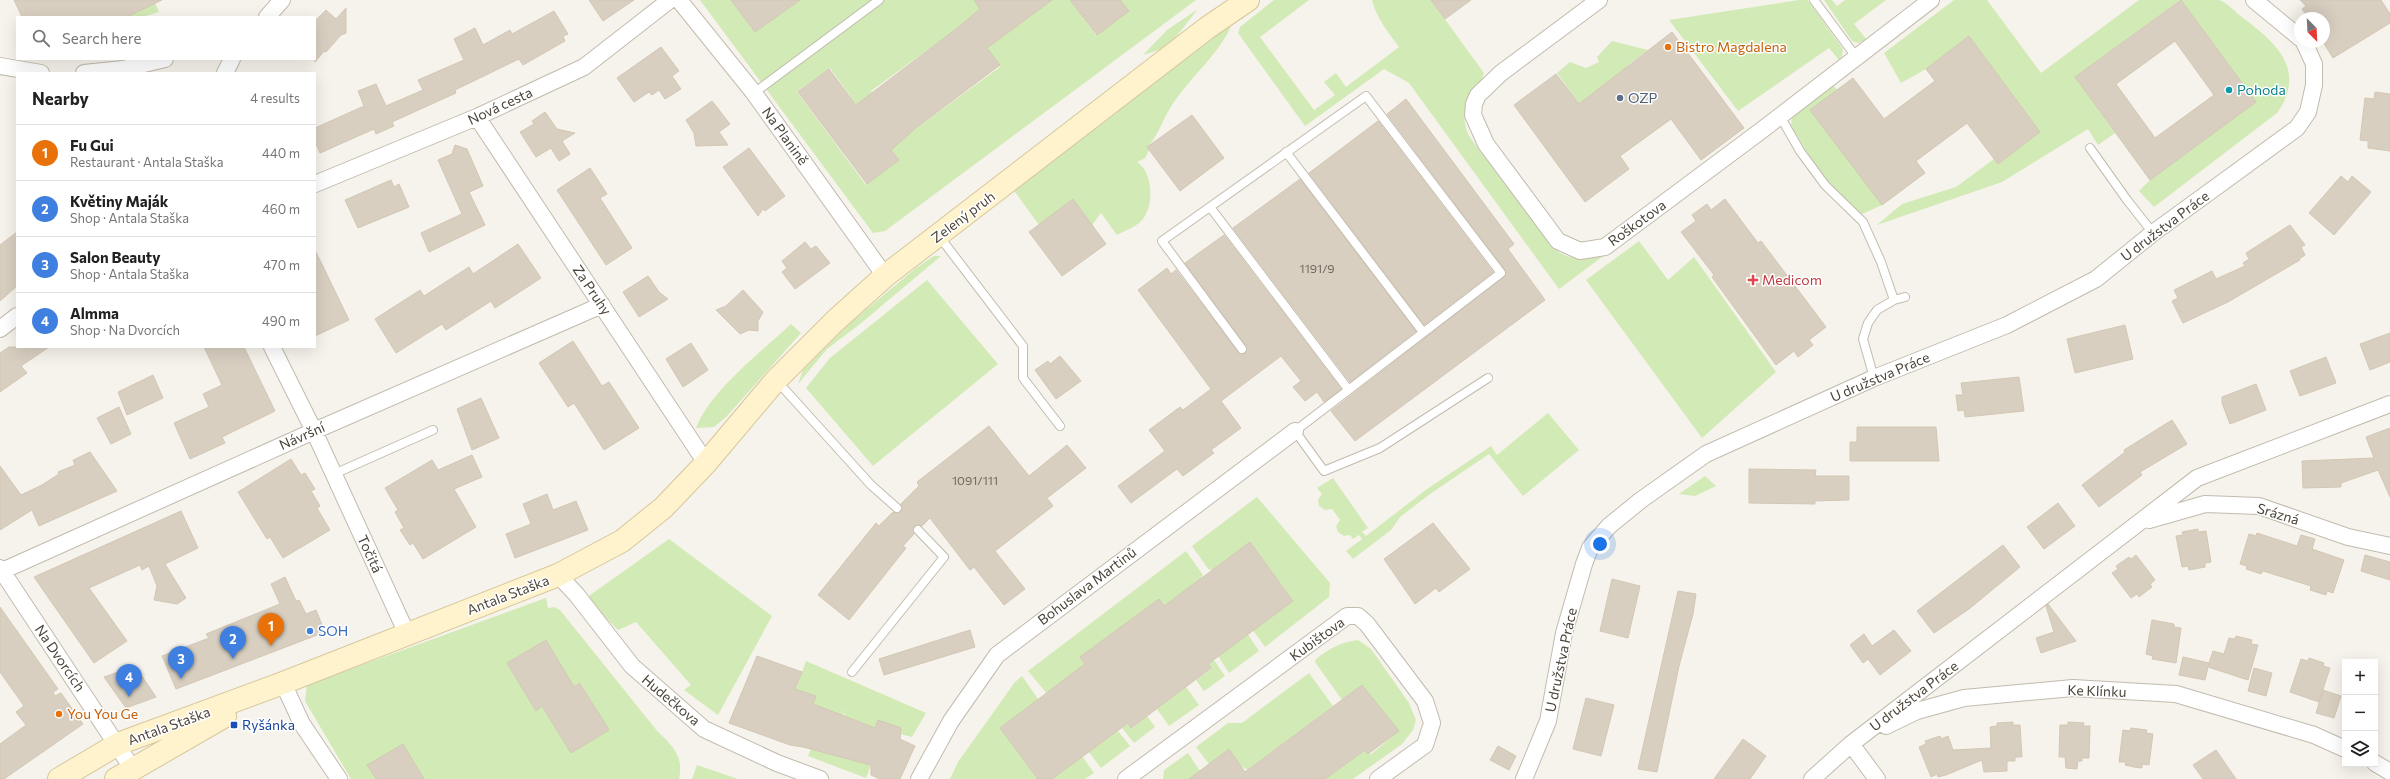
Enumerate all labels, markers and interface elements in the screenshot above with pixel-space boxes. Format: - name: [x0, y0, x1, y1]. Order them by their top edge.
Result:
- north arrow: [2294, 12, 2330, 48]
- search box: [16, 16, 316, 60]
- icon: search: [30, 27, 52, 49]
- text: Search here: [62, 29, 141, 47]
- place label: Bistro Magdalena: [1676, 38, 1787, 55]
- marker: Bistro Magdalena: [1663, 42, 1673, 52]
- place label: Pohoda: [2237, 81, 2286, 98]
- street label: Nová cesta: [465, 83, 535, 128]
- marker: Pohoda: [2224, 85, 2234, 95]
- text: Nearby: [32, 88, 89, 109]
- place label: OZP: [1628, 89, 1658, 106]
- text: 4 results: [250, 90, 300, 106]
- marker: OZP: [1615, 93, 1625, 103]
- street label: Na Planině: [759, 104, 812, 168]
- text: Fu Gui: [70, 136, 114, 154]
- text: 1: [42, 145, 48, 161]
- text: 440 m: [262, 145, 300, 161]
- text: Restaurant · Antala Staška: [70, 154, 224, 170]
- street label: Zelený pruh: [928, 187, 998, 246]
- street label: U družstva Práce: [2117, 187, 2212, 264]
- text: Květiny Maják: [70, 192, 168, 210]
- street label: Roškotova: [1605, 196, 1669, 249]
- text: 2: [41, 201, 49, 217]
- text: 460 m: [262, 201, 300, 217]
- text: Shop · Antala Staška: [70, 210, 189, 226]
- text: Salon Beauty: [70, 248, 160, 266]
- text: 3: [41, 257, 49, 273]
- text: 470 m: [263, 257, 300, 273]
- street label: Za Pruhy: [570, 261, 615, 318]
- house number: 1191/9: [1300, 261, 1334, 275]
- text: Shop · Antala Staška: [70, 266, 189, 282]
- place label: Medicom: [1762, 271, 1822, 288]
- marker: Medicom: [1747, 274, 1759, 286]
- text: Almma: [70, 304, 119, 322]
- text: 4: [41, 313, 49, 329]
- text: 490 m: [262, 313, 300, 329]
- text: Shop · Na Dvorcích: [70, 322, 180, 338]
- street label: U družstva Práce: [1828, 348, 1932, 405]
- street label: Návršní: [276, 418, 328, 453]
- house number: 1091/111: [952, 473, 998, 487]
- street label: Srázná: [2255, 499, 2301, 528]
- street label: Točitá: [354, 532, 387, 575]
- your location: [1590, 534, 1610, 554]
- street label: Bohuslava Martinů: [1034, 543, 1139, 628]
- street label: Antala Staška: [464, 571, 551, 618]
- street label: U družstva Práce: [1541, 606, 1580, 714]
- pin: 1: [258, 613, 284, 646]
- street label: Kubištova: [1286, 613, 1347, 664]
- street label: Na Dvorcích: [32, 621, 89, 694]
- place label: SOH: [318, 622, 348, 639]
- pin: 2: [220, 626, 246, 659]
- marker: SOH: [305, 626, 315, 636]
- pin: 3: [168, 646, 194, 679]
- street label: U družstva Práce: [1866, 657, 1961, 734]
- map controls: [2342, 659, 2378, 767]
- button: +: [2342, 659, 2378, 695]
- pin: 4: [116, 664, 142, 697]
- street label: Hudečkova: [639, 670, 704, 729]
- street label: Ke Klínku: [2067, 681, 2127, 700]
- button: −: [2342, 695, 2378, 731]
- street label: Antala Staška: [125, 703, 212, 748]
- place label: You You Ge: [67, 705, 138, 722]
- marker: You You Ge: [54, 709, 64, 719]
- place label: Ryšánka: [242, 716, 295, 733]
- marker: Ryšánka: [229, 720, 239, 730]
- button: layers: [2342, 731, 2378, 767]

